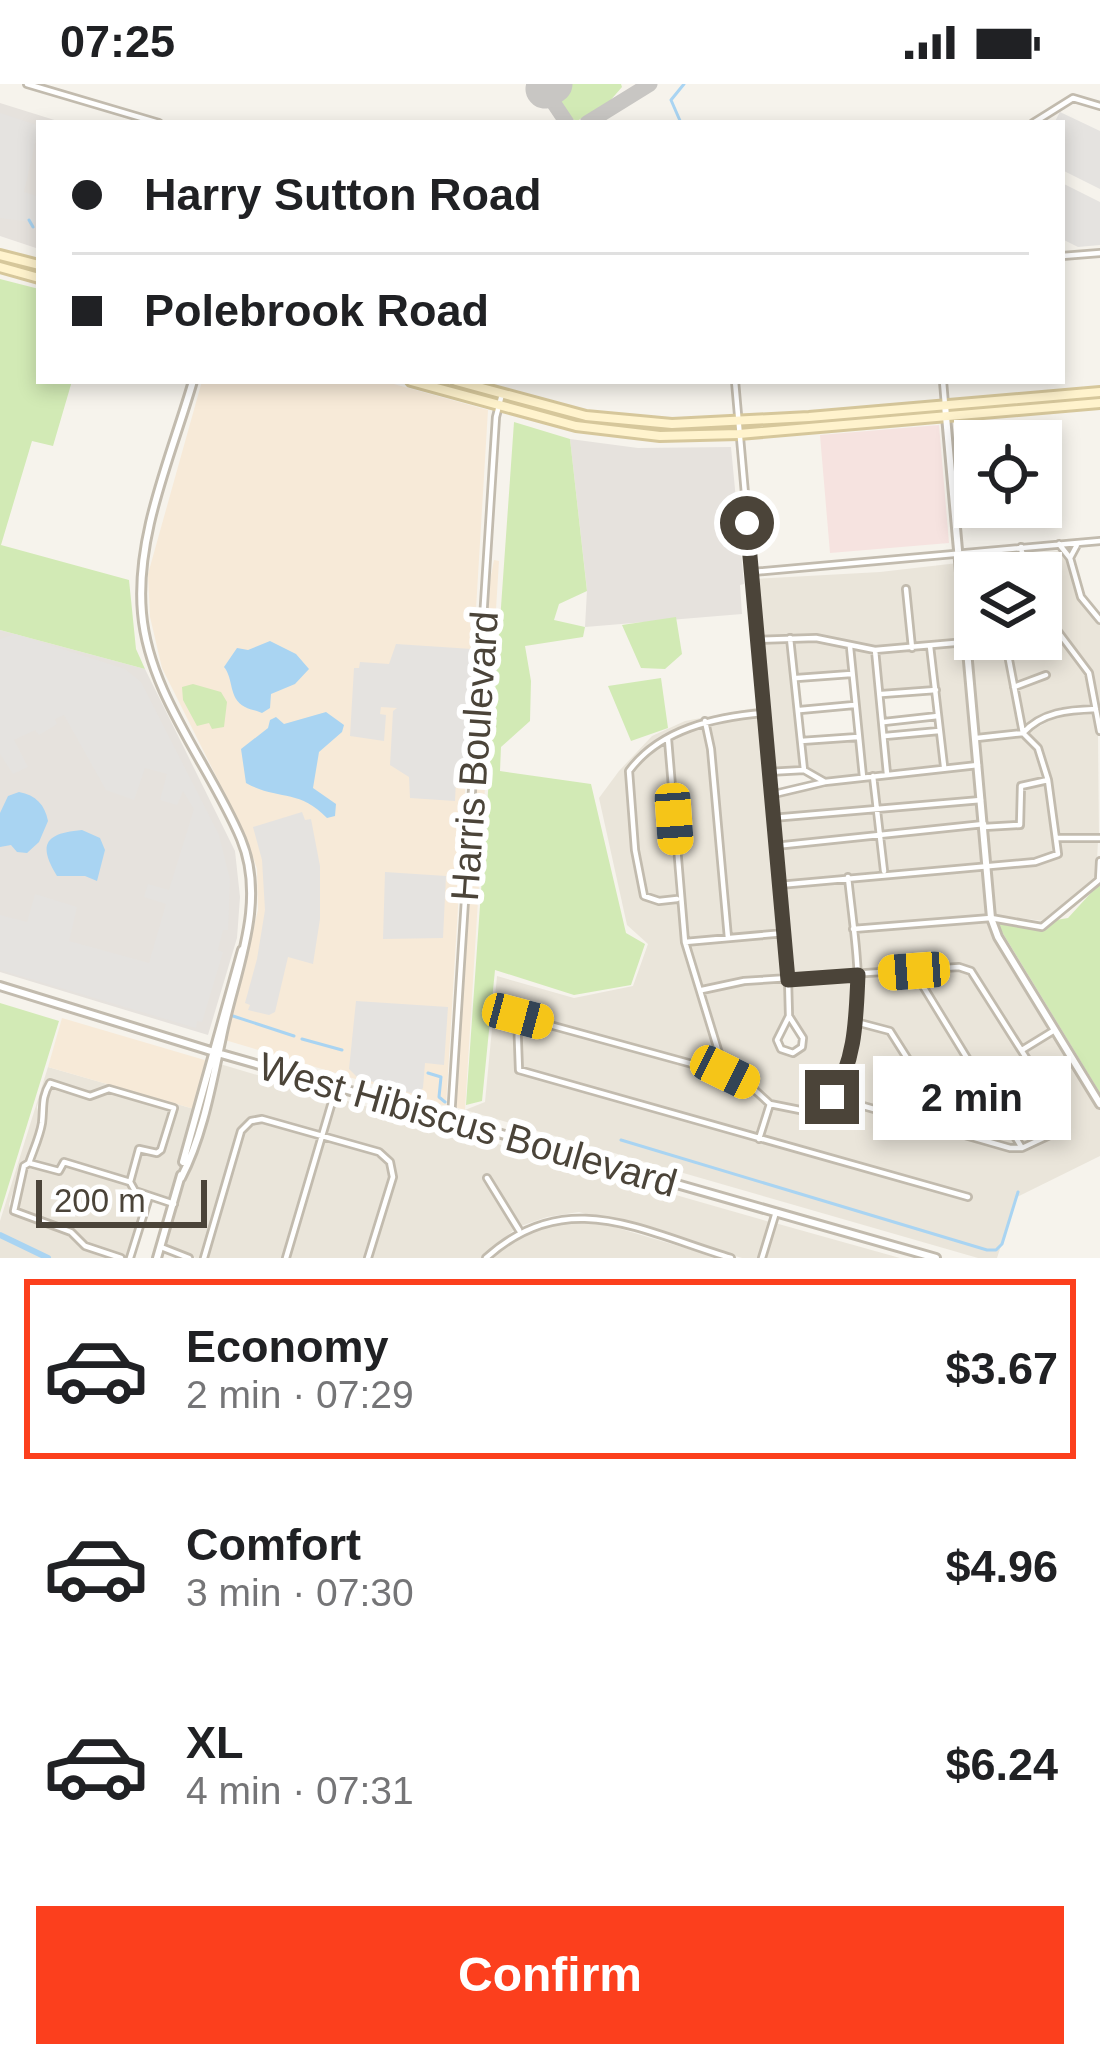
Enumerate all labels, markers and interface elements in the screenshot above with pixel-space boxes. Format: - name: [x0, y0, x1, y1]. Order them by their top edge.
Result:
- text: 07:25: [60, 16, 175, 67]
- text: Harry Sutton Road: [144, 169, 542, 220]
- text: Polebrook Road: [144, 285, 489, 336]
- map controls: [954, 420, 1062, 660]
- button: locate: [954, 420, 1062, 528]
- route start: [720, 496, 774, 550]
- button: layers: [954, 552, 1062, 660]
- street label: Harris Boulevard: [443, 610, 506, 902]
- car: [654, 782, 694, 856]
- car: [877, 951, 951, 991]
- car: [479, 989, 557, 1043]
- car: [685, 1040, 765, 1104]
- street label: West Hibiscus Boulevard: [254, 1044, 682, 1205]
- callout: 2 min: [874, 1055, 1072, 1139]
- route end: [805, 1070, 859, 1124]
- text: 2 min: [921, 1076, 1023, 1119]
- scale bar: [36, 1174, 207, 1227]
- text: 200 m: [54, 1182, 146, 1219]
- icon: car: [42, 1315, 150, 1423]
- text: Economy: [186, 1321, 389, 1372]
- text: $3.67: [945, 1343, 1058, 1394]
- text: 2 min · 07:29: [186, 1373, 414, 1416]
- icon: car: [42, 1513, 150, 1621]
- text: Comfort: [186, 1519, 361, 1570]
- text: $4.96: [945, 1541, 1058, 1592]
- text: 3 min · 07:30: [186, 1571, 414, 1614]
- icon: car: [42, 1711, 150, 1819]
- text: XL: [186, 1717, 244, 1768]
- text: $6.24: [945, 1739, 1058, 1790]
- text: 4 min · 07:31: [186, 1769, 414, 1812]
- button: Confirm: [36, 1906, 1064, 2044]

